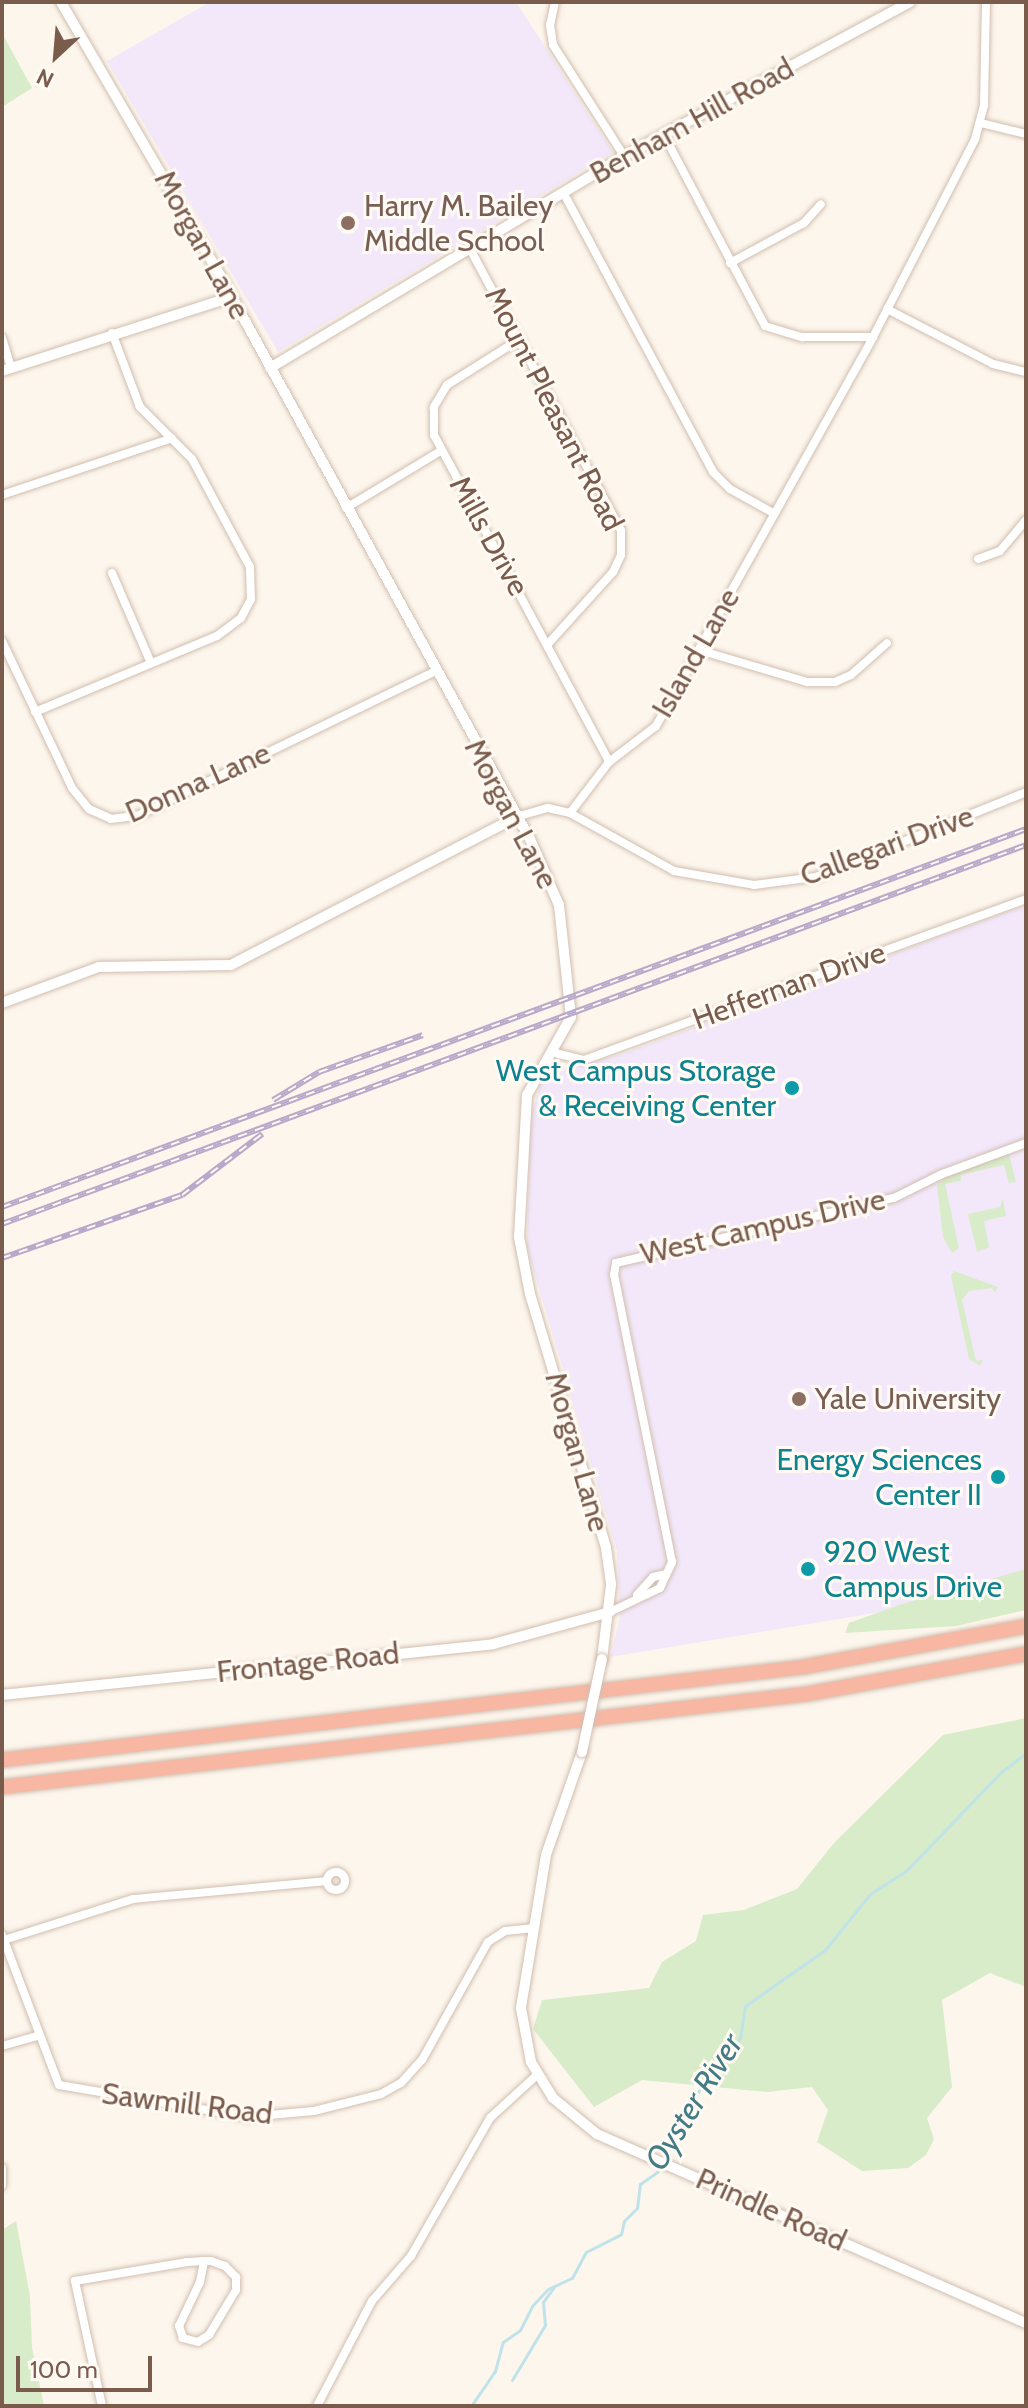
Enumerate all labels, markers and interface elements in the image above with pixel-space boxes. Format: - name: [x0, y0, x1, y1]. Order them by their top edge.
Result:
- north arrow: [16, 16, 96, 96]
- street label: Benham Hill Road: [584, 50, 800, 192]
- text: N: [32, 62, 58, 94]
- street label: Morgan Lane: [146, 164, 258, 326]
- place label: Harry M. Bailey Middle School: [364, 188, 553, 258]
- marker: Harry M. Bailey Middle School: [339, 214, 357, 232]
- street label: Mount Pleasant Road: [477, 281, 631, 537]
- street label: Mills Drive: [441, 470, 537, 602]
- street label: Island Lane: [645, 582, 747, 724]
- street label: Morgan Lane: [457, 733, 565, 895]
- street label: Donna Lane: [120, 735, 276, 831]
- street label: Callegari Drive: [796, 798, 978, 894]
- street label: Heffernan Drive: [688, 934, 890, 1038]
- place label: West Campus Storage & Receiving Center: [496, 1053, 776, 1124]
- marker: West Campus Storage & Receiving Center: [783, 1079, 801, 1097]
- street label: West Campus Drive: [637, 1181, 889, 1273]
- street label: Morgan Lane: [537, 1368, 617, 1536]
- place label: Yale University: [815, 1381, 1001, 1417]
- marker: Yale University: [790, 1390, 808, 1408]
- place label: Energy Sciences Center II: [777, 1442, 982, 1512]
- marker: Energy Sciences Center II: [989, 1468, 1007, 1486]
- place label: 920 West Campus Drive: [824, 1534, 1002, 1604]
- marker: 920 West Campus Drive: [799, 1560, 817, 1578]
- street label: Frontage Road: [215, 1636, 401, 1690]
- water label: Oyster River: [637, 2027, 751, 2177]
- street label: Sawmill Road: [99, 2076, 275, 2132]
- street label: Prindle Road: [690, 2161, 852, 2259]
- scale bar: [20, 2340, 156, 2390]
- text: 100 m: [30, 2355, 98, 2384]

